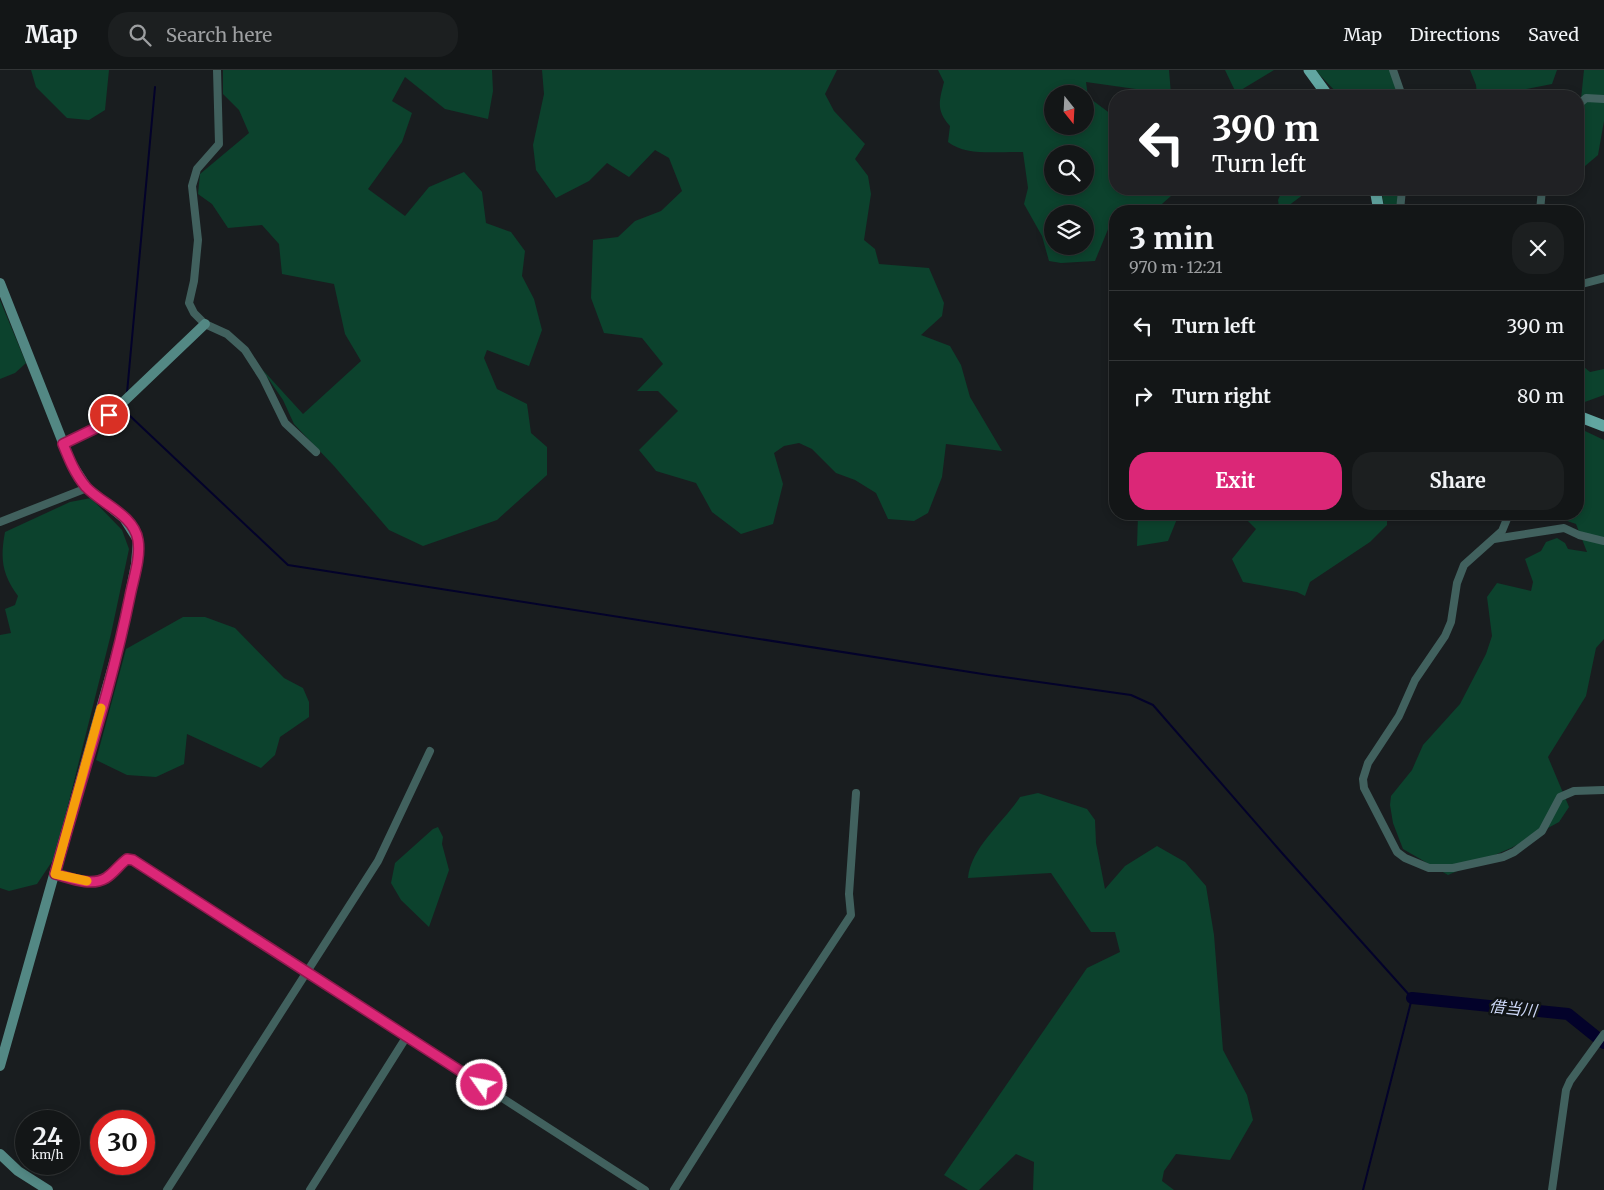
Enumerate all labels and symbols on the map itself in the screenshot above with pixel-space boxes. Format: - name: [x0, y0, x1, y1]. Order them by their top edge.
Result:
- north arrow: [1044, 85, 1094, 135]
- pin: [88, 394, 130, 436]
- water label: 借当川: [1488, 996, 1540, 1021]
- position arrow: [455, 1058, 507, 1110]
- speed limit sign: 30: [90, 1110, 155, 1175]

